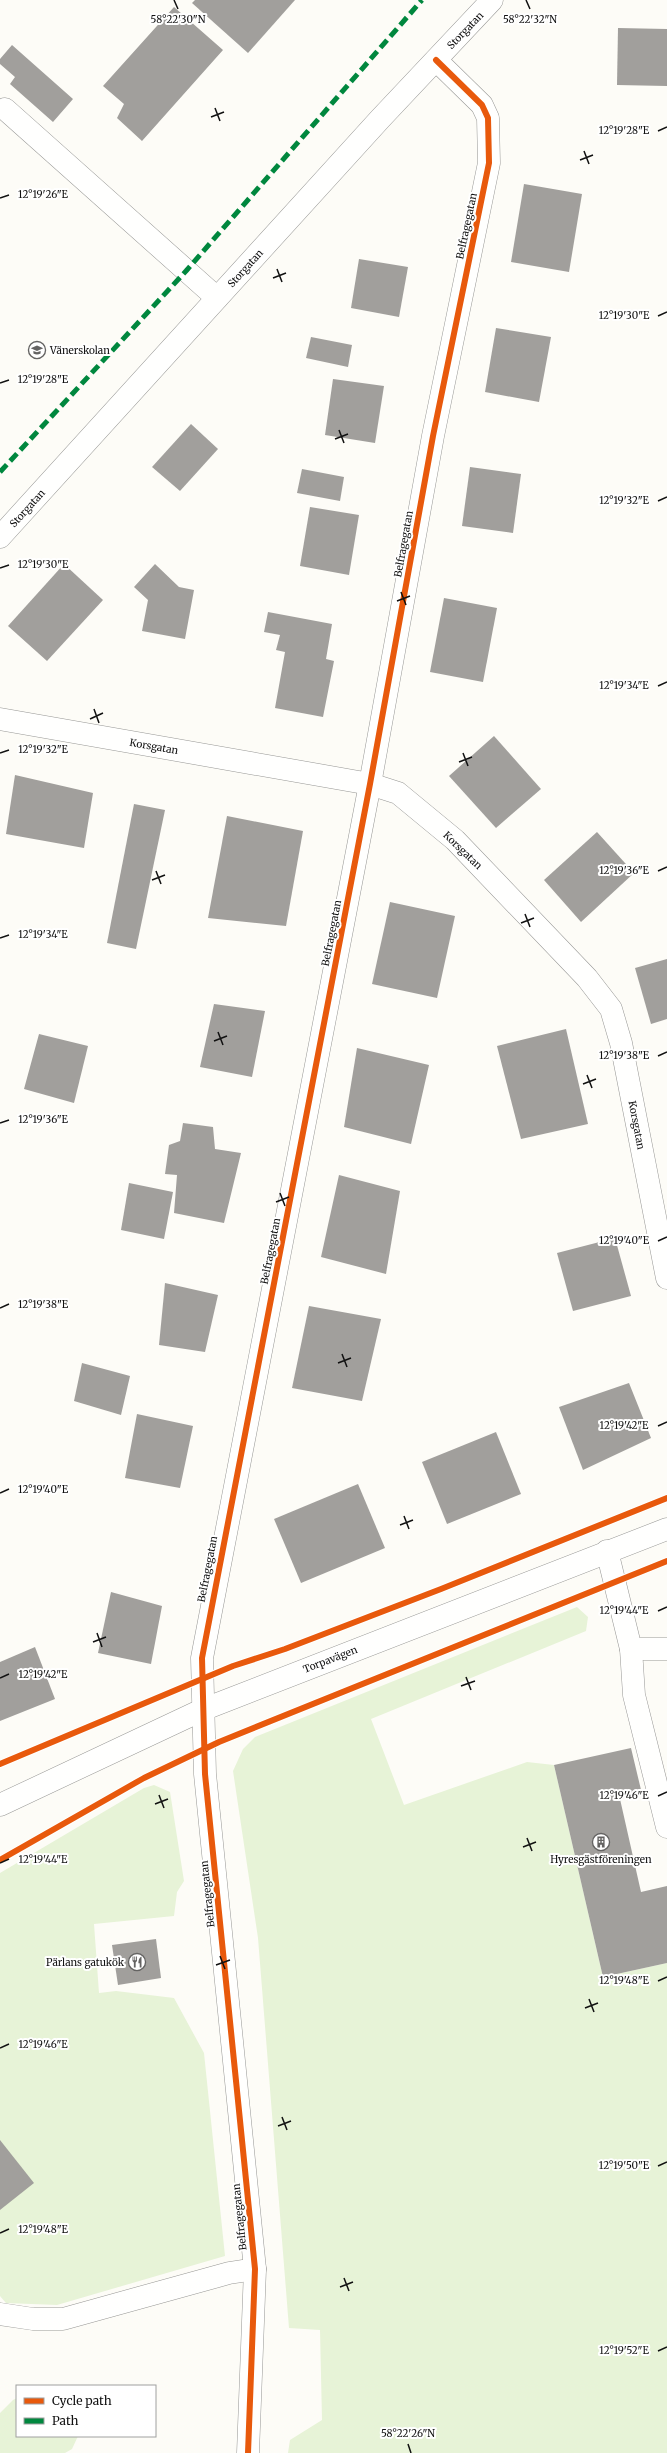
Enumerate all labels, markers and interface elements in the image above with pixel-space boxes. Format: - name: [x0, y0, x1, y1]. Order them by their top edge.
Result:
- street label: Storgatan: [444, 9, 487, 52]
- text: 58°22'30"N: [151, 13, 206, 26]
- text: 58°22'32"N: [503, 13, 557, 26]
- text: 12°19'28"E: [599, 124, 650, 137]
- text: 12°19'26"E: [18, 188, 69, 201]
- street label: Belfragegatan: [453, 191, 480, 260]
- street label: Storgatan: [225, 246, 266, 290]
- text: 12°19'30"E: [599, 309, 650, 322]
- school or university icon: Vänerskolan: [27, 340, 47, 360]
- place label: Vänerskolan: [49, 344, 110, 357]
- text: 12°19'28"E: [18, 373, 69, 386]
- street label: Storgatan: [7, 486, 48, 530]
- text: 12°19'32"E: [599, 494, 650, 507]
- street label: Belfragegatan: [391, 509, 416, 578]
- text: 12°19'30"E: [18, 558, 69, 571]
- text: 12°19'34"E: [599, 679, 649, 692]
- street label: Korsgatan: [129, 736, 180, 757]
- text: 12°19'32"E: [18, 743, 69, 756]
- street label: Korsgatan: [440, 829, 485, 872]
- text: 12°19'36"E: [599, 864, 649, 877]
- street label: Belfragegatan: [319, 898, 344, 967]
- text: 12°19'34"E: [18, 928, 68, 941]
- text: 12°19'38"E: [599, 1049, 650, 1062]
- street label: Korsgatan: [625, 1100, 648, 1151]
- text: 12°19'36"E: [18, 1113, 68, 1126]
- street label: Belfragegatan: [258, 1216, 283, 1285]
- text: 12°19'40"E: [599, 1234, 650, 1247]
- text: 12°19'38"E: [18, 1298, 69, 1311]
- text: 12°19'42"E: [600, 1419, 649, 1432]
- text: 12°19'40"E: [18, 1483, 69, 1496]
- street label: Belfragegatan: [195, 1534, 220, 1603]
- text: 12°19'44"E: [600, 1604, 649, 1617]
- street label: Torpavägen: [301, 1643, 360, 1676]
- text: 12°19'42"E: [19, 1668, 68, 1681]
- text: 12°19'46"E: [599, 1789, 649, 1802]
- building icon: Hyresgästföreningen: [591, 1832, 611, 1852]
- text: 12°19'44"E: [19, 1853, 68, 1866]
- place label: Hyresgästföreningen: [550, 1853, 652, 1866]
- street label: Belfragegatan: [197, 1859, 217, 1928]
- restaurant icon: Pärlans gatukök: [127, 1952, 147, 1972]
- place label: Pärlans gatukök: [46, 1956, 125, 1969]
- text: 12°19'48"E: [599, 1974, 649, 1987]
- text: 12°19'46"E: [18, 2038, 68, 2051]
- text: 12°19'50"E: [599, 2159, 650, 2172]
- street label: Belfragegatan: [229, 2182, 249, 2251]
- text: 12°19'48"E: [18, 2223, 68, 2236]
- text: 12°19'52"E: [599, 2344, 649, 2357]
- legend: [16, 2385, 156, 2437]
- text: Cycle path: [52, 2393, 112, 2408]
- text: Path: [52, 2413, 78, 2428]
- text: 58°22'26"N: [381, 2427, 435, 2440]

